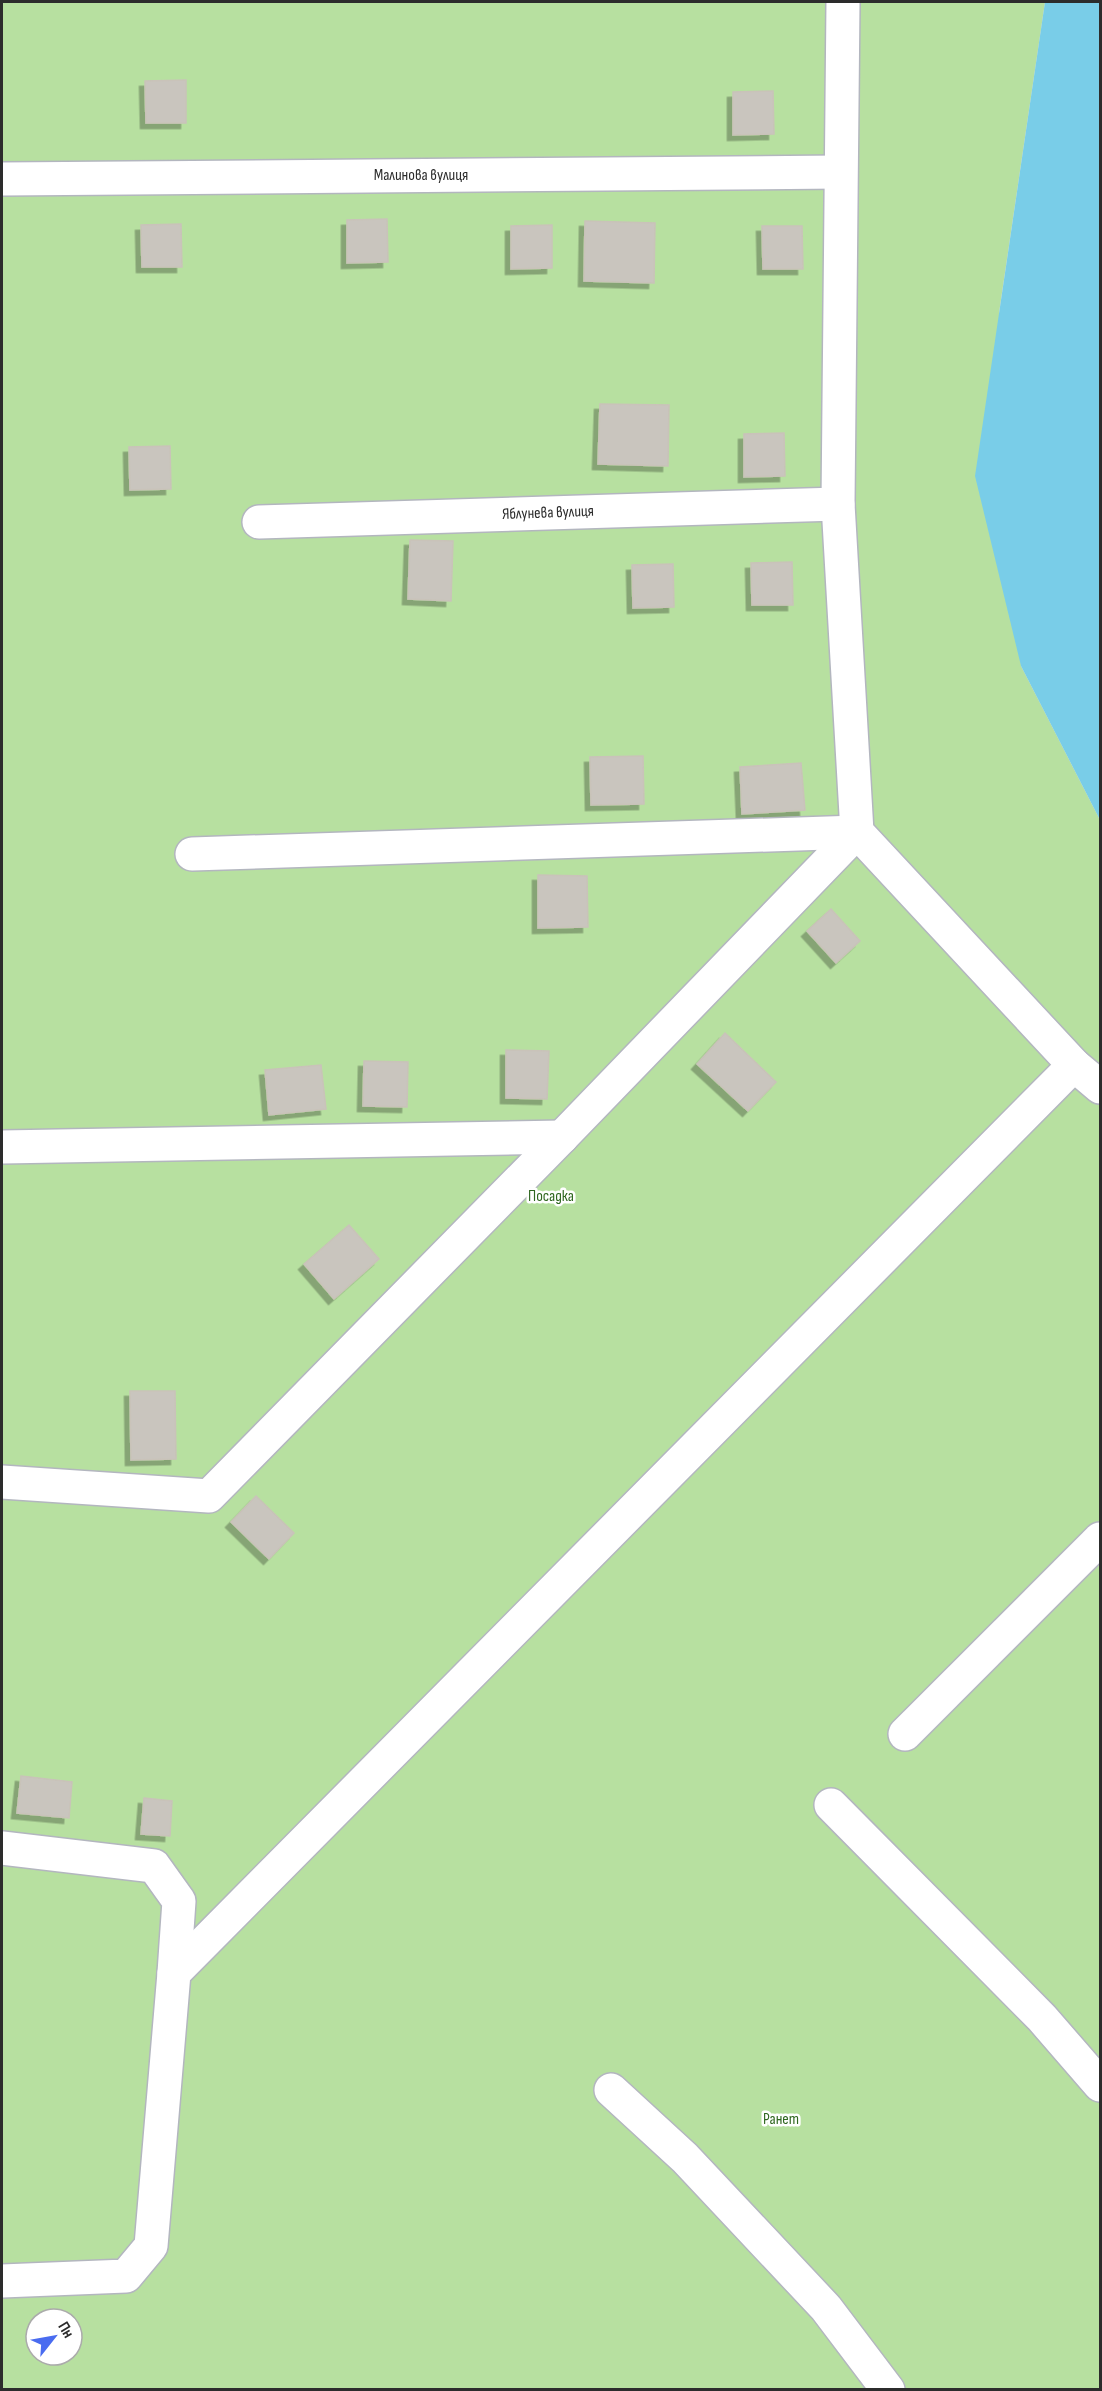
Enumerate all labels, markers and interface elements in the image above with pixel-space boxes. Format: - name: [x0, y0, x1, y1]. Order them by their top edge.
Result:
- street label: Малинова вулиця: [374, 166, 468, 185]
- street label: Яблунева вулиця: [502, 502, 594, 524]
- park label: Посадка: [528, 1187, 574, 1206]
- park label: Ранет: [763, 2110, 799, 2129]
- north arrow: [24, 2307, 84, 2367]
- text: Пн: [53, 2319, 78, 2342]

